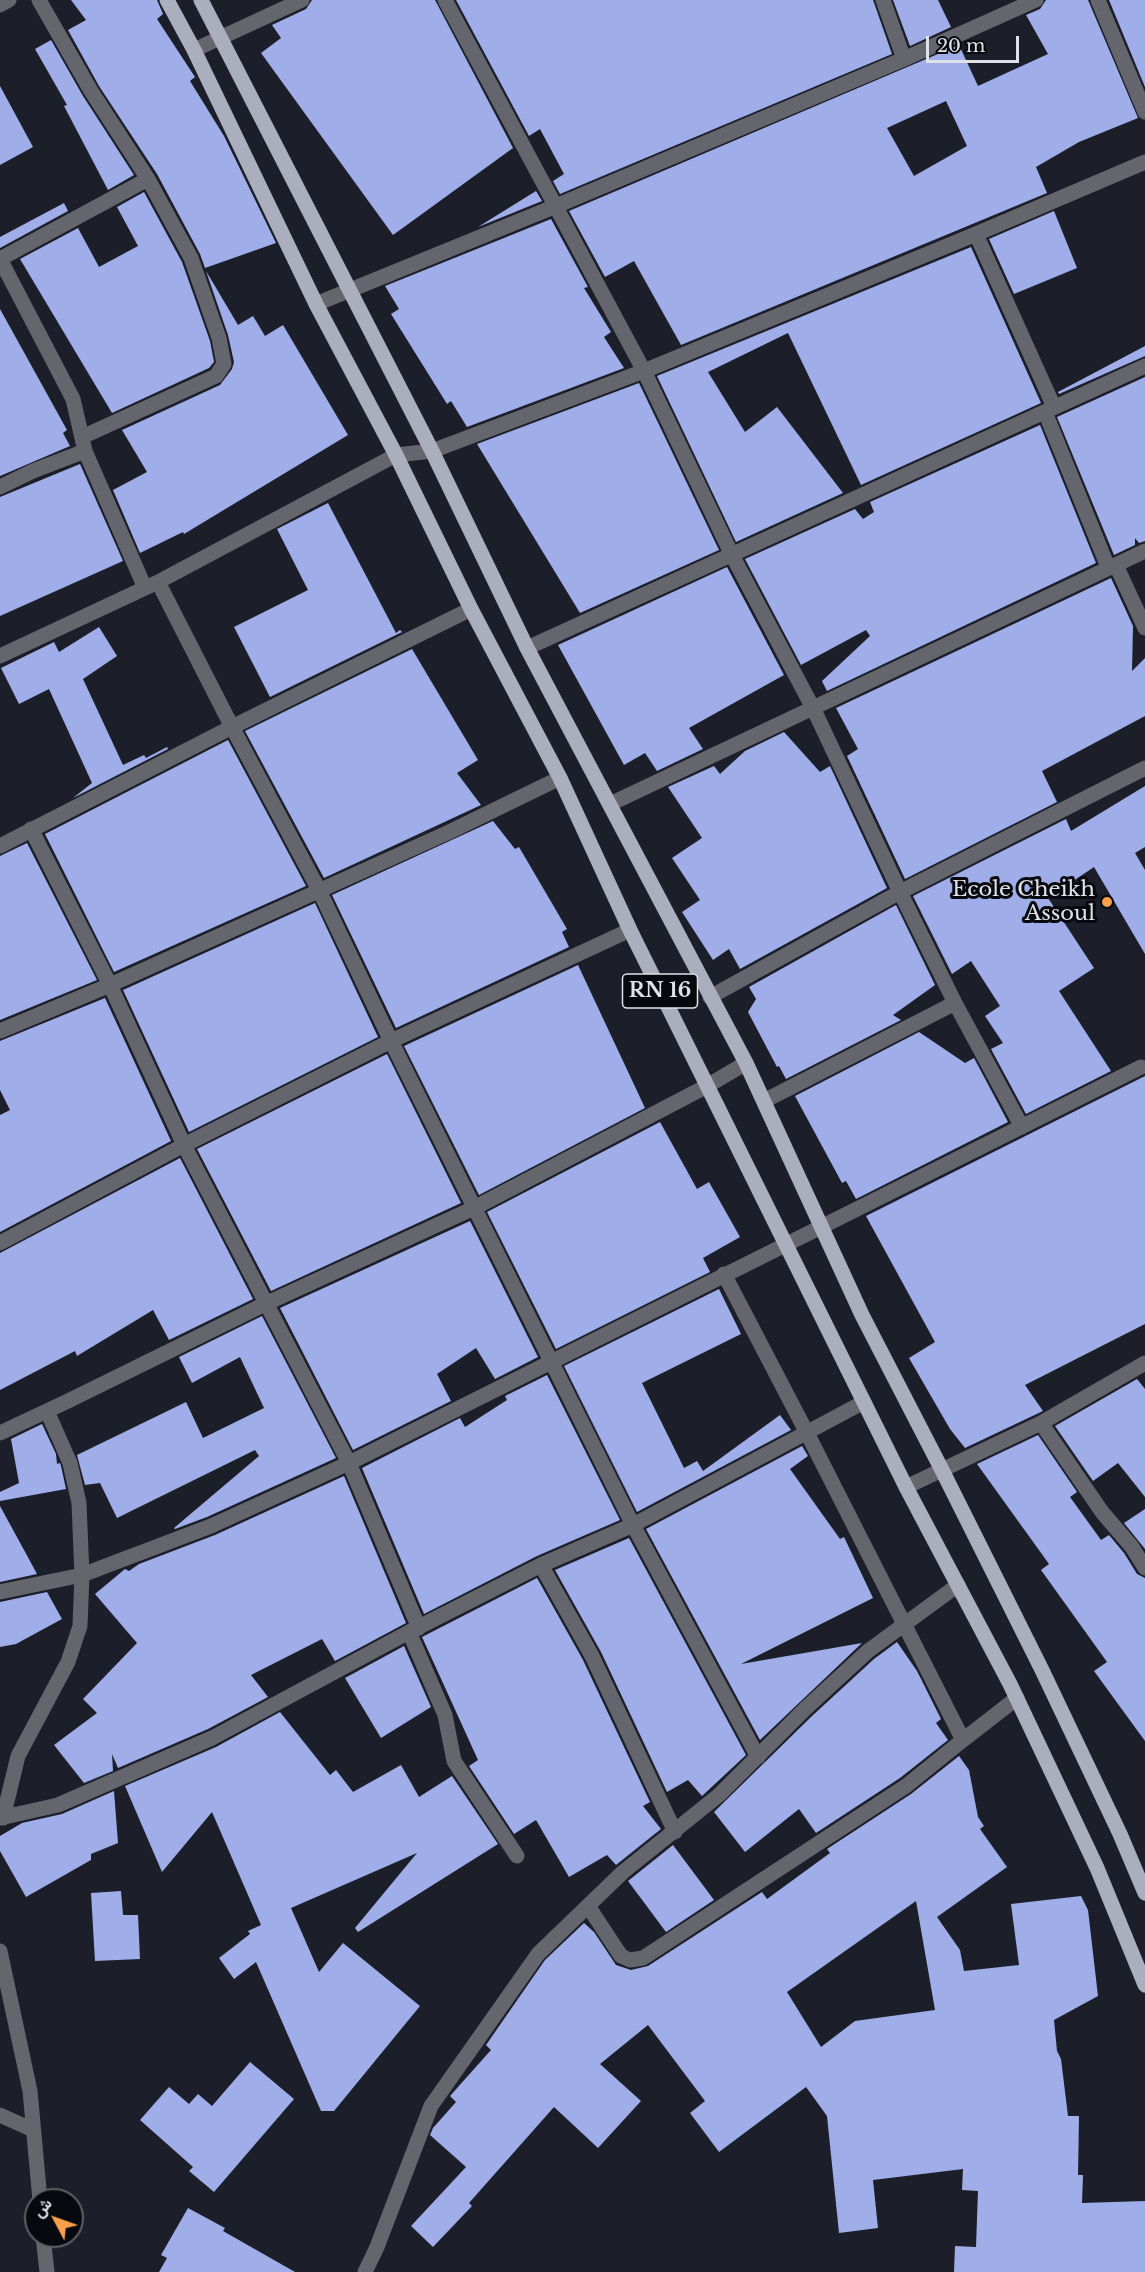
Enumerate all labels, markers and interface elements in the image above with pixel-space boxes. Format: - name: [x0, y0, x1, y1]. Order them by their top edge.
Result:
- scale bar: [929, 24, 1022, 62]
- text: 20 m: [937, 35, 985, 57]
- place label: Ecole Cheikh Assoul: [952, 877, 1095, 927]
- marker: Ecole Cheikh Assoul: [1100, 895, 1114, 909]
- road number: RN 16: [622, 974, 698, 1008]
- north arrow: [24, 2188, 84, 2248]
- text: ش: [28, 2194, 56, 2221]

